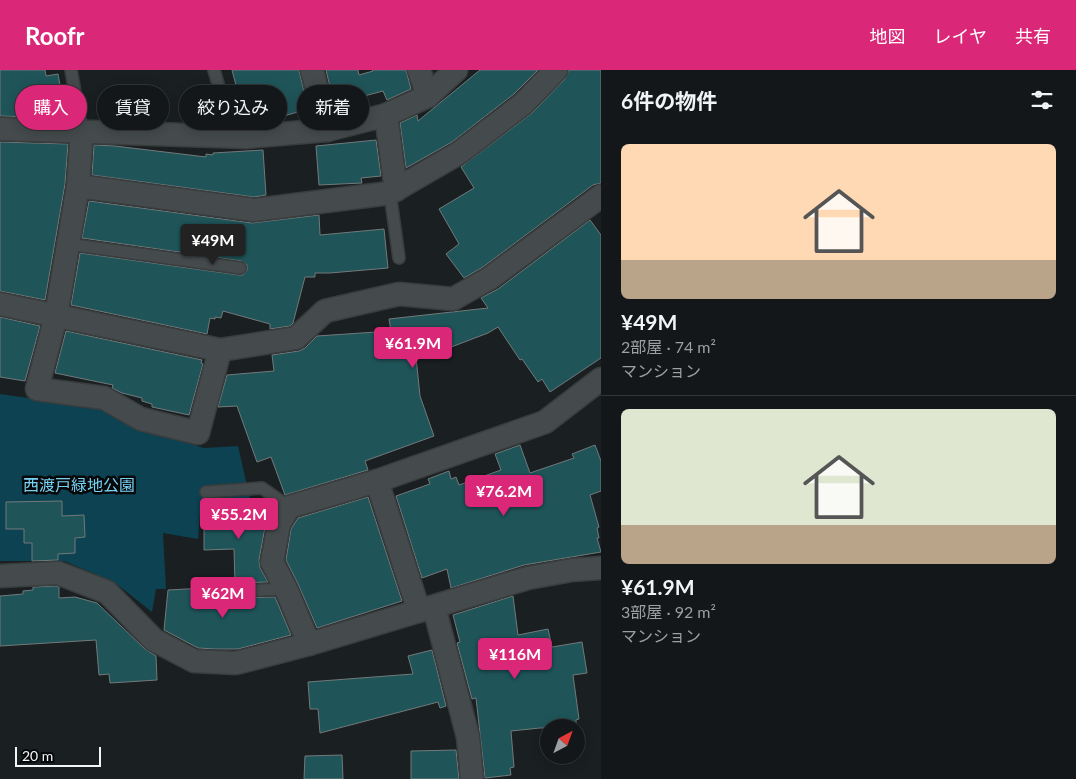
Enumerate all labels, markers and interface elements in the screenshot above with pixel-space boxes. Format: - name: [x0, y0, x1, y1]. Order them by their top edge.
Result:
- text: Roofr: [25, 21, 84, 50]
- text: 地図: [870, 25, 906, 47]
- text: レイヤ: [934, 25, 987, 47]
- text: 共有: [1015, 25, 1051, 47]
- chip: 購入: [15, 85, 87, 130]
- chip: 賃貸: [97, 85, 169, 130]
- chip: 絞り込み: [179, 85, 287, 130]
- chip: 新着: [297, 85, 369, 130]
- icon: filters: [1028, 86, 1056, 114]
- text: 6件の物件: [621, 88, 717, 113]
- icon: home: [794, 176, 884, 266]
- pin: ¥49M: [183, 224, 243, 266]
- text: ¥49M: [192, 230, 234, 249]
- text: ¥49M: [621, 309, 677, 334]
- pin: ¥61.9M: [372, 326, 454, 369]
- text: ¥61.9M: [385, 333, 441, 352]
- text: 2部屋 · 74 m²: [621, 337, 716, 356]
- text: マンション: [621, 361, 701, 380]
- icon: home: [794, 442, 884, 532]
- pin: ¥76.2M: [463, 474, 545, 517]
- park label: 西渡戸緑地公園: [23, 475, 135, 494]
- text: ¥76.2M: [476, 481, 532, 500]
- pin: ¥55.2M: [198, 498, 280, 540]
- text: ¥55.2M: [211, 504, 267, 523]
- text: ¥61.9M: [621, 574, 695, 599]
- pin: ¥62M: [193, 576, 253, 619]
- text: ¥62M: [202, 583, 244, 602]
- text: 3部屋 · 92 m²: [621, 602, 716, 621]
- text: マンション: [621, 626, 701, 645]
- pin: ¥116M: [480, 638, 550, 680]
- text: ¥116M: [489, 644, 541, 663]
- north arrow: [540, 719, 585, 764]
- map controls: [540, 719, 585, 764]
- scale bar: [15, 744, 101, 767]
- text: 20 m: [22, 747, 53, 764]

